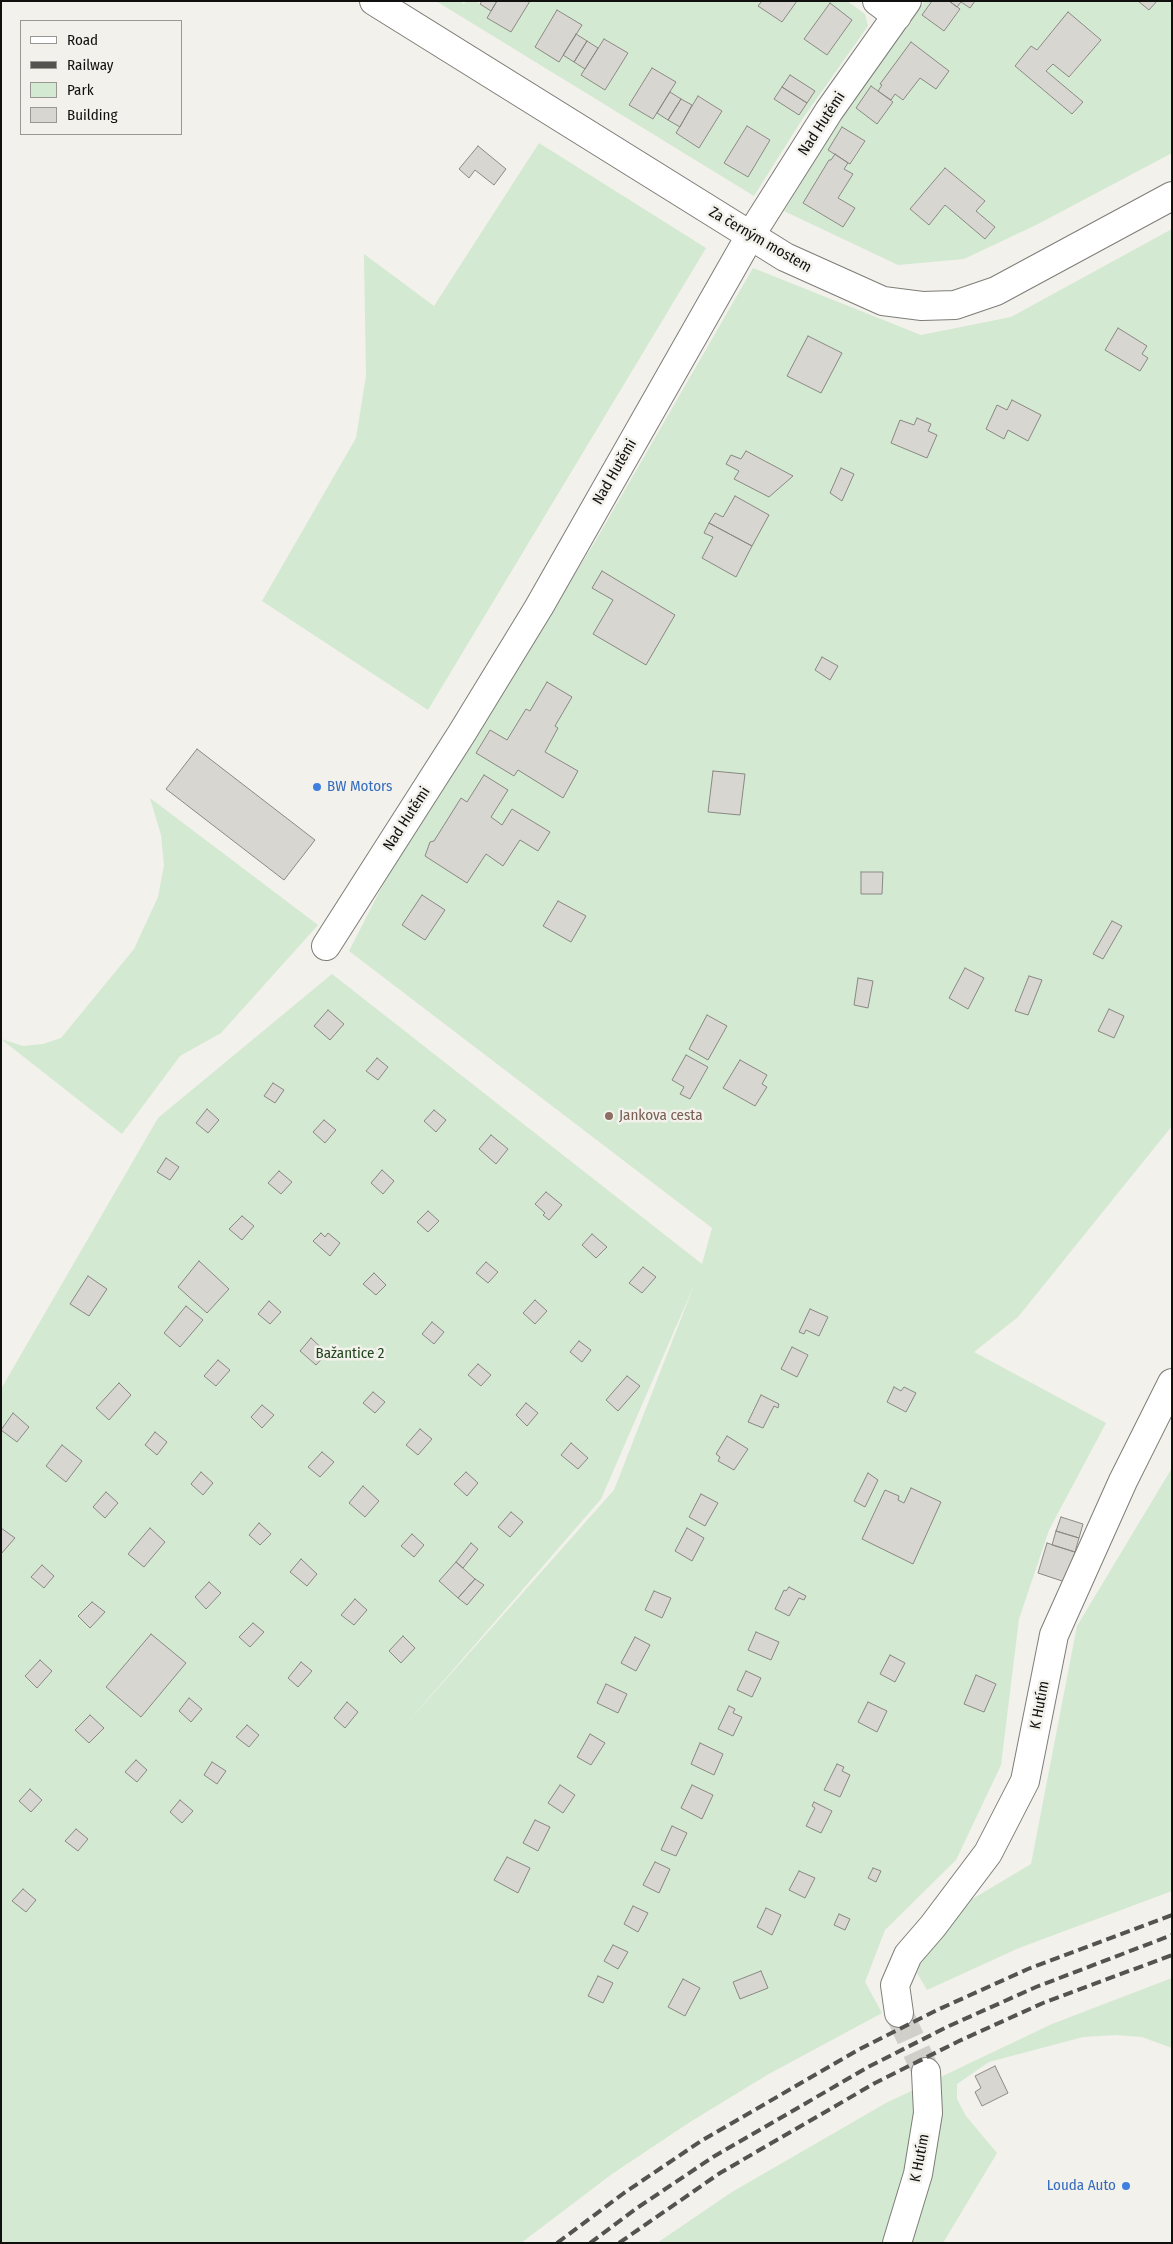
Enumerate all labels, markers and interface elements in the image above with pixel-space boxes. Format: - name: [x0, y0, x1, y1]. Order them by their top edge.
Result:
- legend: [20, 20, 182, 135]
- text: Road: [67, 31, 98, 49]
- text: Railway: [67, 56, 114, 74]
- text: Park: [67, 81, 94, 99]
- street label: Nad Hutěmi: [795, 89, 849, 159]
- text: Building: [67, 106, 118, 124]
- street label: Za černým mostem: [705, 203, 815, 277]
- street label: Nad Hutěmi: [589, 436, 641, 508]
- place label: BW Motors: [327, 778, 392, 796]
- marker: BW Motors: [311, 781, 323, 793]
- street label: Nad Hutěmi: [380, 784, 434, 854]
- place label: Jankova cesta: [619, 1107, 702, 1125]
- marker: Jankova cesta: [603, 1110, 615, 1122]
- park label: Bažantice 2: [316, 1345, 384, 1363]
- street label: K Hutím: [1027, 1679, 1053, 1731]
- street label: K Hutím: [907, 2132, 933, 2184]
- place label: Louda Auto: [1047, 2177, 1116, 2195]
- marker: Louda Auto: [1120, 2180, 1132, 2192]

